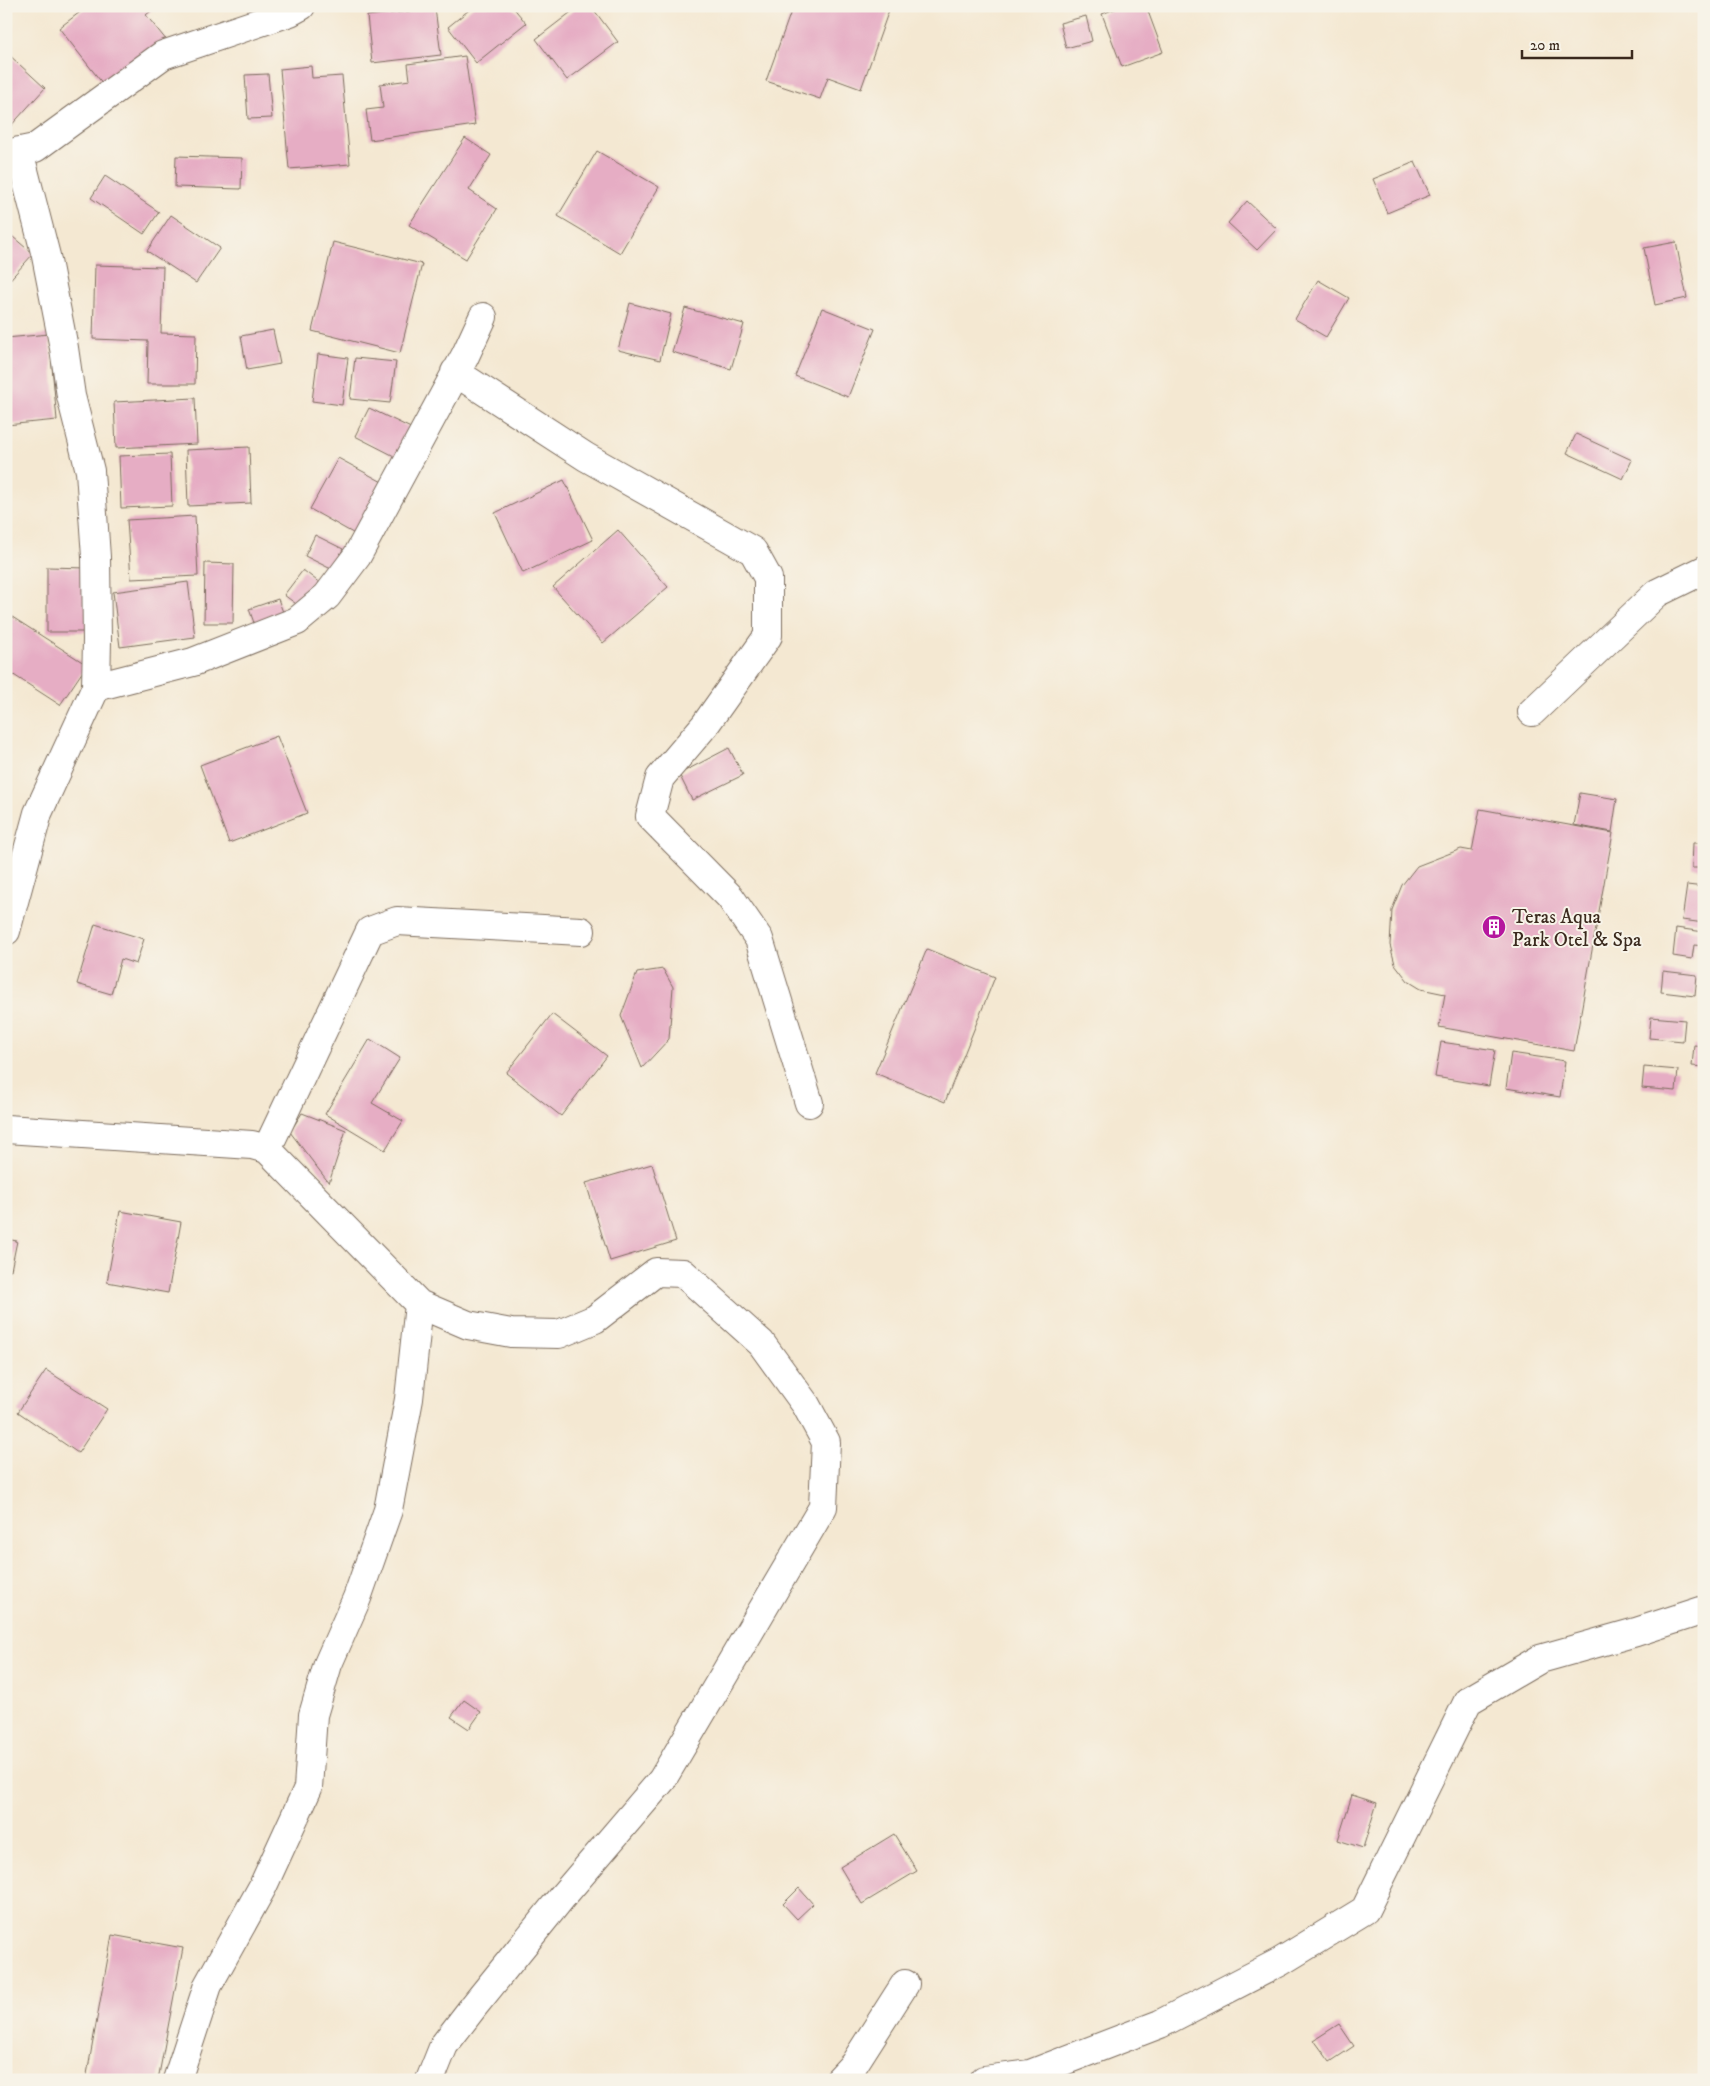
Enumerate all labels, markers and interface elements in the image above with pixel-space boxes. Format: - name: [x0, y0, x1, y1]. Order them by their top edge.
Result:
- scale bar: [1522, 28, 1632, 60]
- text: 20 m: [1530, 36, 1560, 55]
- place label: Teras Aqua Park Otel & Spa: [1512, 905, 1642, 953]
- building icon: Teras Aqua Park Otel & Spa: [1481, 914, 1507, 940]

